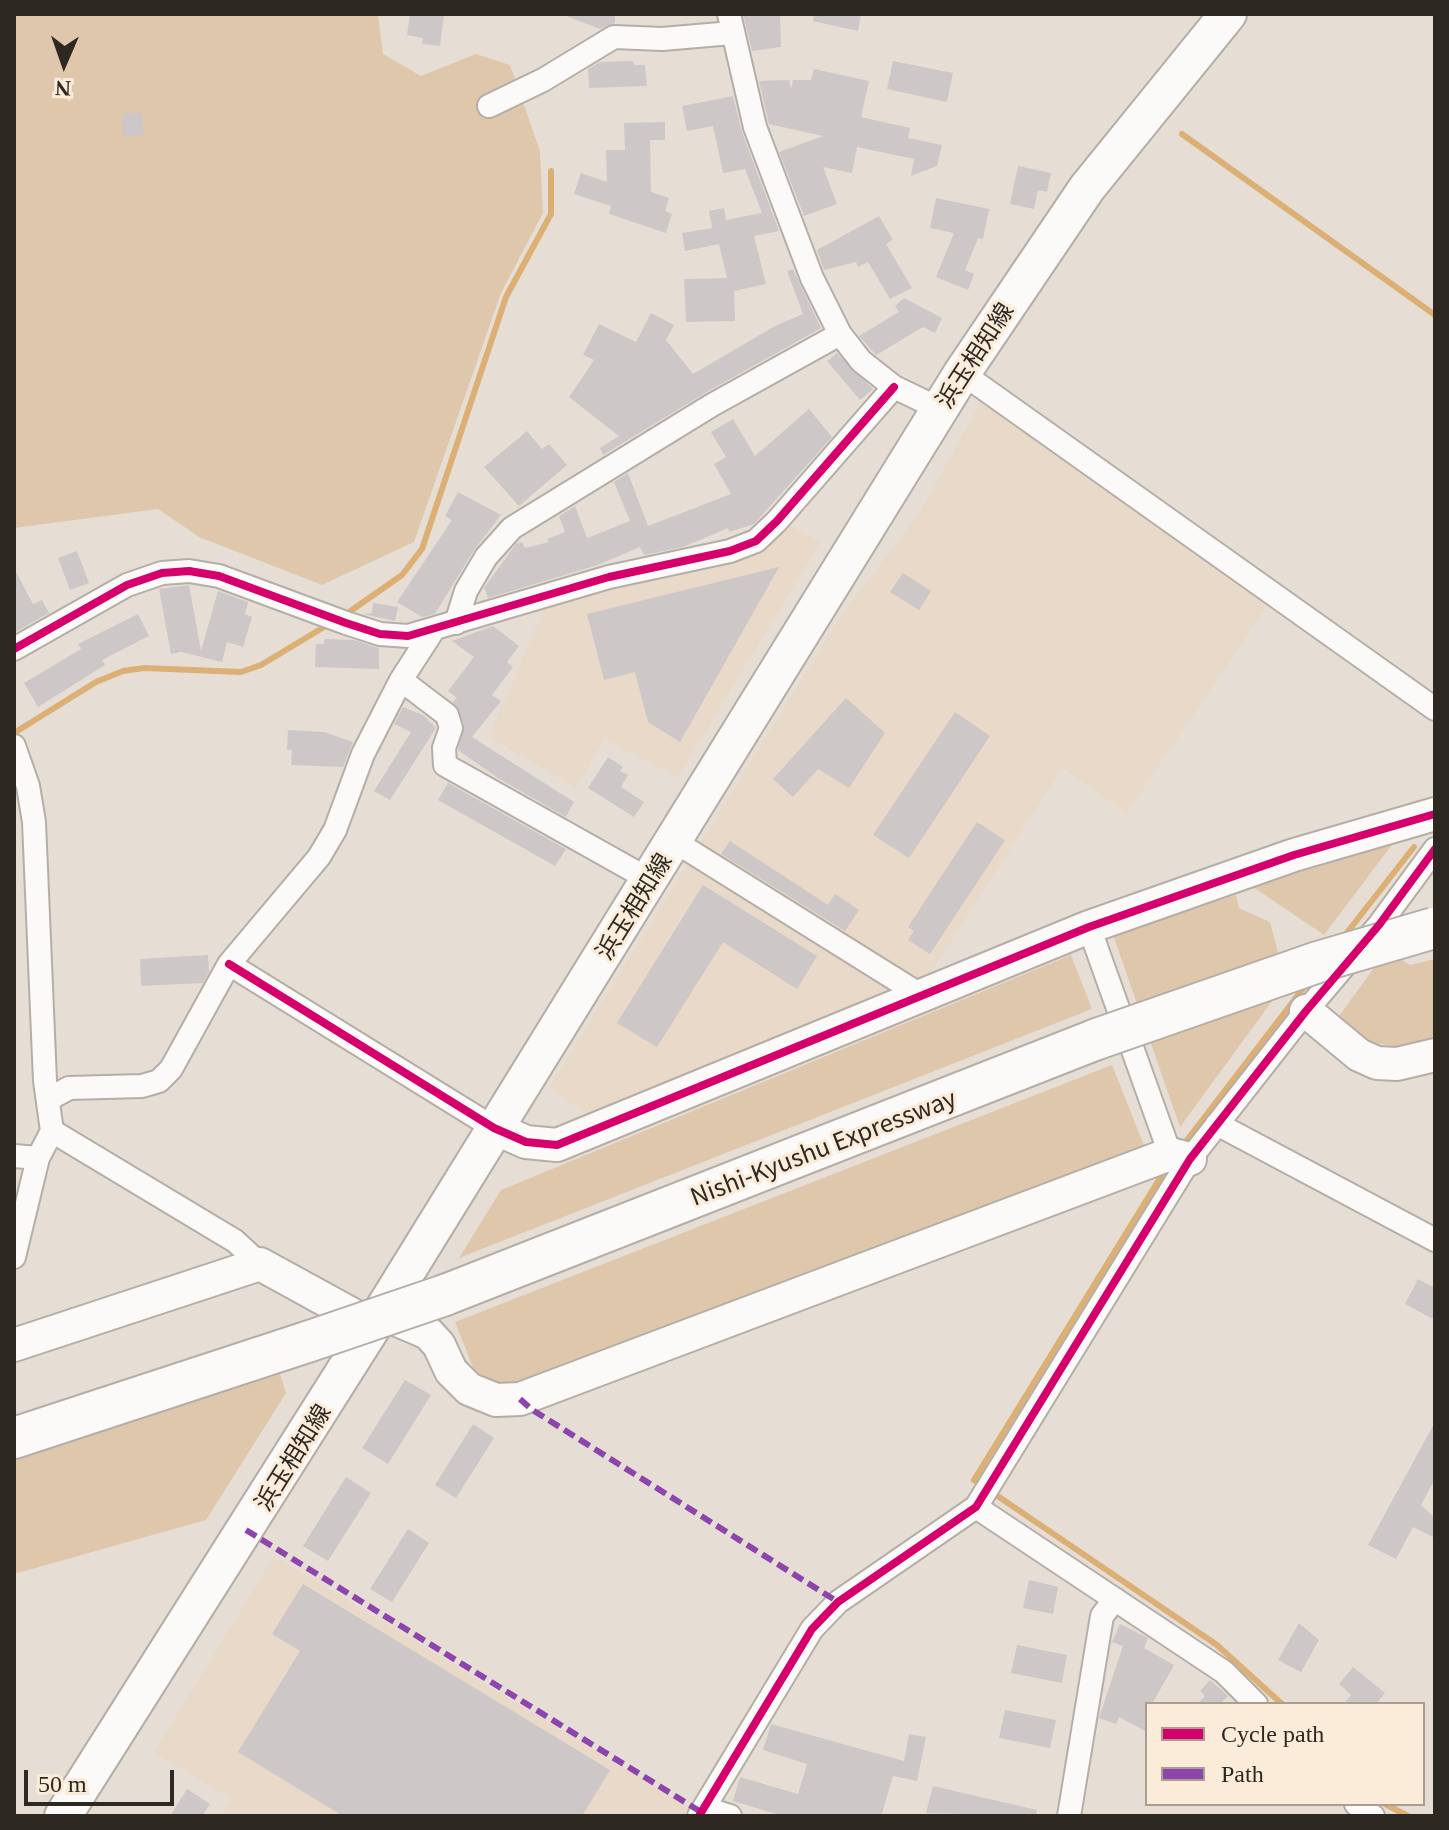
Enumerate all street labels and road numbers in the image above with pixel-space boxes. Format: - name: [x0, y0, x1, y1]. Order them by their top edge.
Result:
- street label: 浜玉相知線: [929, 297, 1019, 413]
- street label: 浜玉相知線: [589, 847, 677, 965]
- street label: Nishi-Kyushu Expressway: [686, 1083, 960, 1211]
- street label: 浜玉相知線: [248, 1398, 336, 1516]

